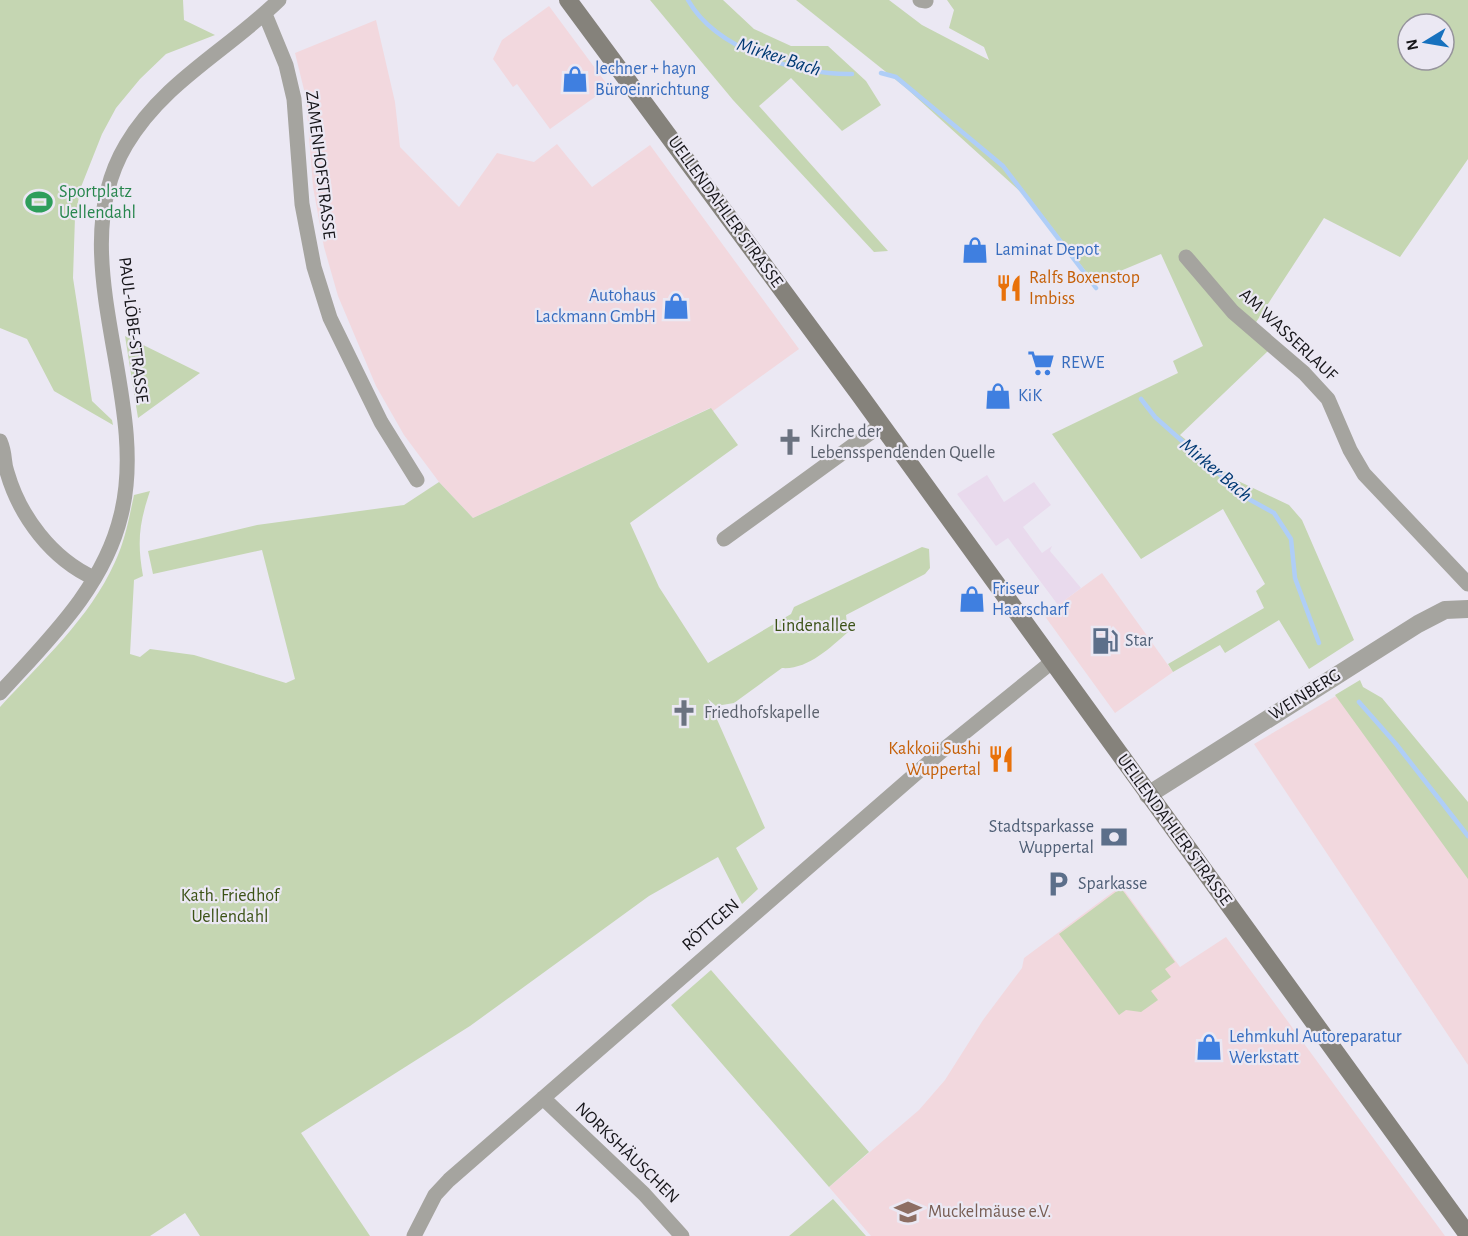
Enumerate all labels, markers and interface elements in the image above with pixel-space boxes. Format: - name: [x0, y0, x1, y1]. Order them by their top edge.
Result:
- north arrow: [1396, 12, 1456, 72]
- water label: Mirker Bach: [735, 34, 823, 80]
- text: N: [1403, 38, 1421, 52]
- place label: lechner + hayn Büroeinrichtung: [595, 60, 710, 99]
- shop icon: lechner + hayn Büroeinrichtung: [560, 64, 590, 94]
- street label: ZAMENHOFSTRASSE: [302, 90, 338, 241]
- street label: UELLENDAHLER STRASSE: [664, 133, 786, 291]
- place label: Sportplatz Uellendahl: [59, 183, 136, 222]
- sports icon: Sportplatz Uellendahl: [24, 187, 54, 217]
- shop icon: Laminat Depot: [960, 235, 990, 265]
- place label: Laminat Depot: [995, 241, 1100, 259]
- street label: PAUL-LÖBE-STRASSE: [115, 256, 153, 404]
- place label: Ralfs Boxenstop Imbiss: [1029, 269, 1140, 308]
- restaurant icon: Ralfs Boxenstop Imbiss: [994, 273, 1024, 303]
- street label: AM WASSERLAUF: [1236, 285, 1340, 385]
- place label: Autohaus Lackmann GmbH: [535, 287, 656, 326]
- shop icon: Autohaus Lackmann GmbH: [661, 291, 691, 321]
- supermarket icon: REWE: [1026, 348, 1056, 378]
- place label: REWE: [1061, 354, 1105, 372]
- shop icon: KiK: [983, 381, 1013, 411]
- place label: KiK: [1018, 387, 1042, 405]
- place label: Kirche der Lebensspendenden Quelle: [810, 423, 995, 462]
- church icon: Kirche der Lebensspendenden Quelle: [775, 427, 805, 457]
- water label: Mirker Bach: [1176, 434, 1256, 506]
- place label: Friseur Haarscharf: [992, 580, 1070, 619]
- shop icon: Friseur Haarscharf: [957, 584, 987, 614]
- park label: Lindenallee: [774, 617, 856, 635]
- fuel station icon: Star: [1090, 626, 1120, 656]
- place label: Star: [1125, 632, 1153, 650]
- street label: WEINBERG: [1266, 666, 1344, 724]
- church icon: Friedhofskapelle: [669, 698, 699, 728]
- place label: Friedhofskapelle: [704, 704, 820, 722]
- place label: Kakkoii Sushi Wuppertal: [888, 740, 981, 779]
- restaurant icon: Kakkoii Sushi Wuppertal: [986, 744, 1016, 774]
- street label: UELLENDAHLER STRASSE: [1113, 751, 1235, 909]
- place label: Stadtsparkasse Wuppertal: [989, 818, 1094, 857]
- bank icon: Stadtsparkasse Wuppertal: [1099, 822, 1129, 852]
- parking icon: Sparkasse: [1043, 869, 1073, 899]
- place label: Sparkasse: [1078, 875, 1147, 893]
- park label: Kath. Friedhof Uellendahl: [181, 887, 281, 926]
- street label: RÖTTGEN: [678, 894, 743, 954]
- place label: Lehmkuhl Autoreparatur Werkstatt: [1229, 1028, 1402, 1067]
- shop icon: Lehmkuhl Autoreparatur Werkstatt: [1194, 1032, 1224, 1062]
- street label: NORKSHÄUSCHEN: [572, 1098, 684, 1207]
- school or university icon: Muckelmäuse e.V.: [893, 1197, 923, 1227]
- place label: Muckelmäuse e.V.: [928, 1203, 1051, 1221]

